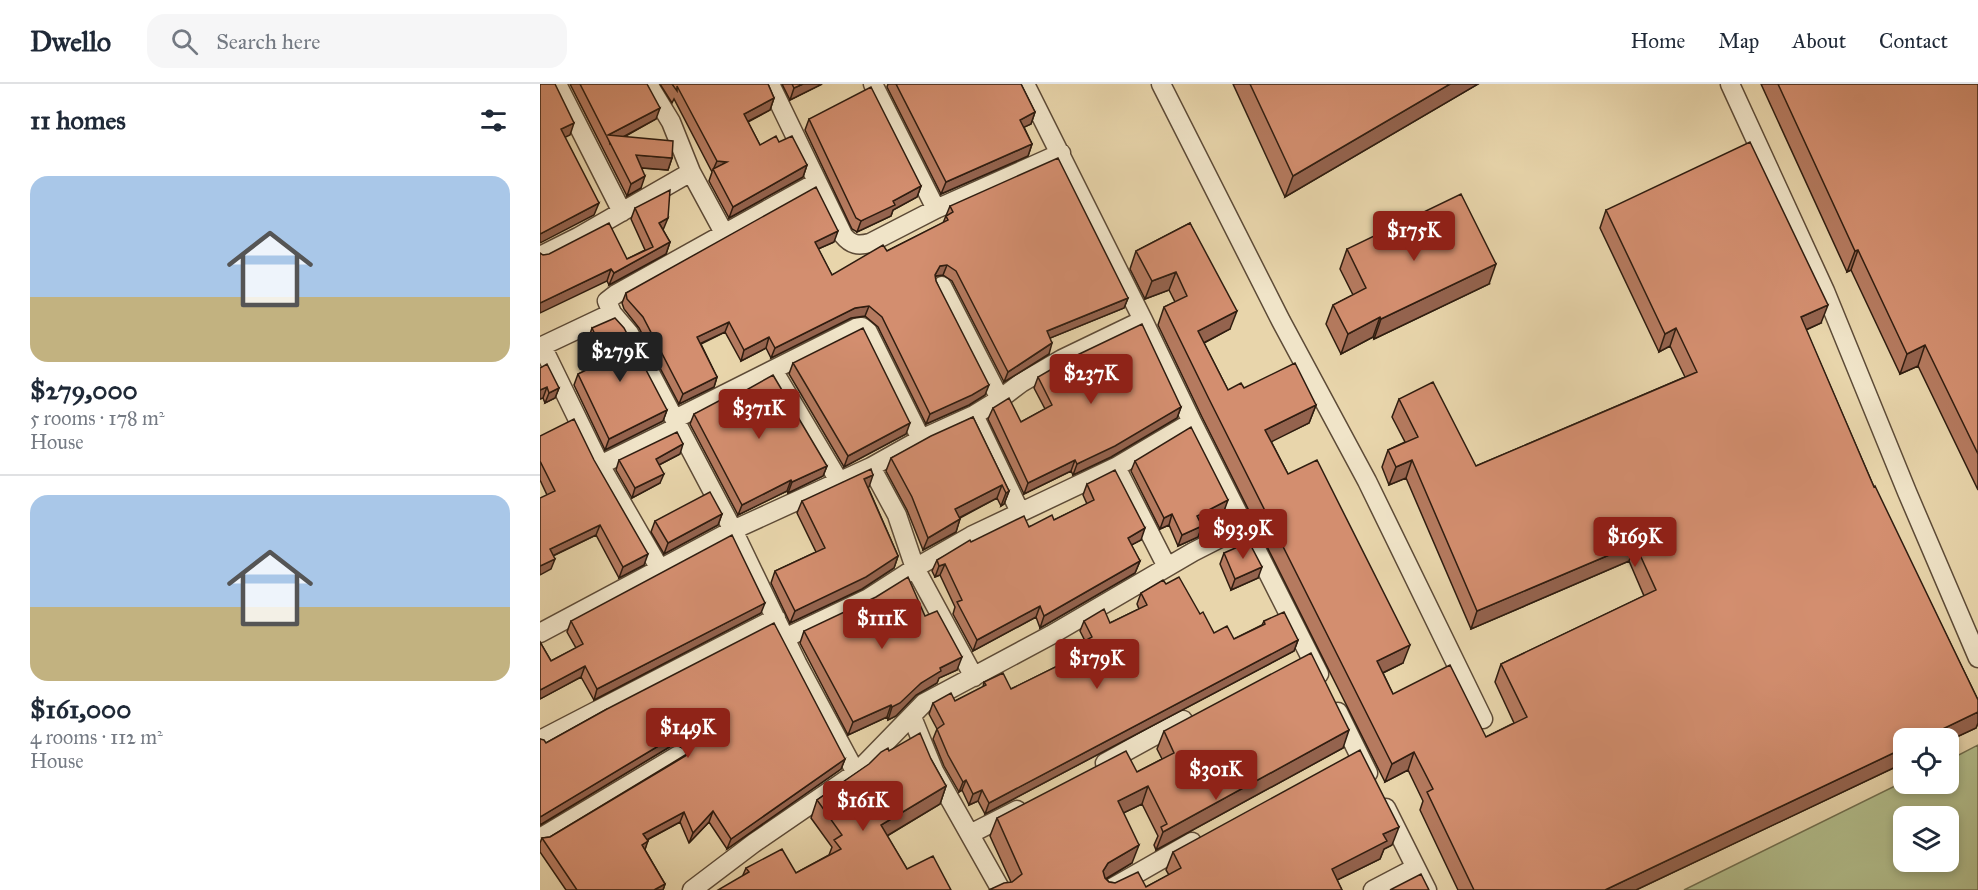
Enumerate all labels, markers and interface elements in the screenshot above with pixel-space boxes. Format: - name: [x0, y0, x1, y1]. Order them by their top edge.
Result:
- search box: [147, 14, 567, 68]
- text: Dwello: [30, 24, 111, 59]
- icon: search: [168, 25, 201, 58]
- text: Search here: [216, 28, 320, 55]
- text: Home: [1630, 28, 1685, 54]
- text: Map: [1718, 28, 1759, 54]
- text: About: [1792, 28, 1846, 54]
- text: Contact: [1879, 28, 1948, 54]
- text: 11 homes: [30, 104, 126, 136]
- icon: filters: [477, 104, 510, 137]
- pin: $175K: [1372, 211, 1456, 262]
- icon: home: [216, 215, 324, 323]
- text: $175K: [1387, 218, 1441, 242]
- pin: $279K: [578, 332, 662, 383]
- text: $279K: [592, 339, 648, 363]
- pin: $237K: [1049, 354, 1133, 405]
- text: $237K: [1064, 361, 1118, 385]
- text: $279,000: [30, 374, 138, 406]
- pin: $371K: [717, 389, 801, 440]
- text: $371K: [733, 396, 785, 420]
- text: 5 rooms · 178 m²: [30, 406, 165, 430]
- text: House: [30, 430, 84, 454]
- pin: $93.9K: [1194, 509, 1292, 560]
- text: $93.9K: [1213, 516, 1273, 540]
- pin: $169K: [1593, 517, 1677, 568]
- text: $169K: [1607, 524, 1663, 548]
- icon: home: [216, 534, 324, 642]
- pin: $111K: [840, 599, 924, 650]
- text: $111K: [857, 606, 907, 630]
- pin: $179K: [1055, 639, 1139, 690]
- text: $179K: [1069, 646, 1125, 670]
- text: $161,000: [30, 693, 131, 725]
- pin: $149K: [646, 708, 730, 759]
- text: $149K: [660, 715, 716, 739]
- text: 4 rooms · 112 m²: [30, 725, 163, 749]
- map controls: [1893, 728, 1959, 872]
- button: locate: [1893, 728, 1959, 794]
- text: House: [30, 749, 84, 773]
- pin: $301K: [1174, 750, 1258, 801]
- text: $301K: [1189, 757, 1243, 781]
- pin: $161K: [821, 781, 905, 832]
- text: $161K: [837, 788, 889, 812]
- button: layers: [1893, 806, 1959, 872]

